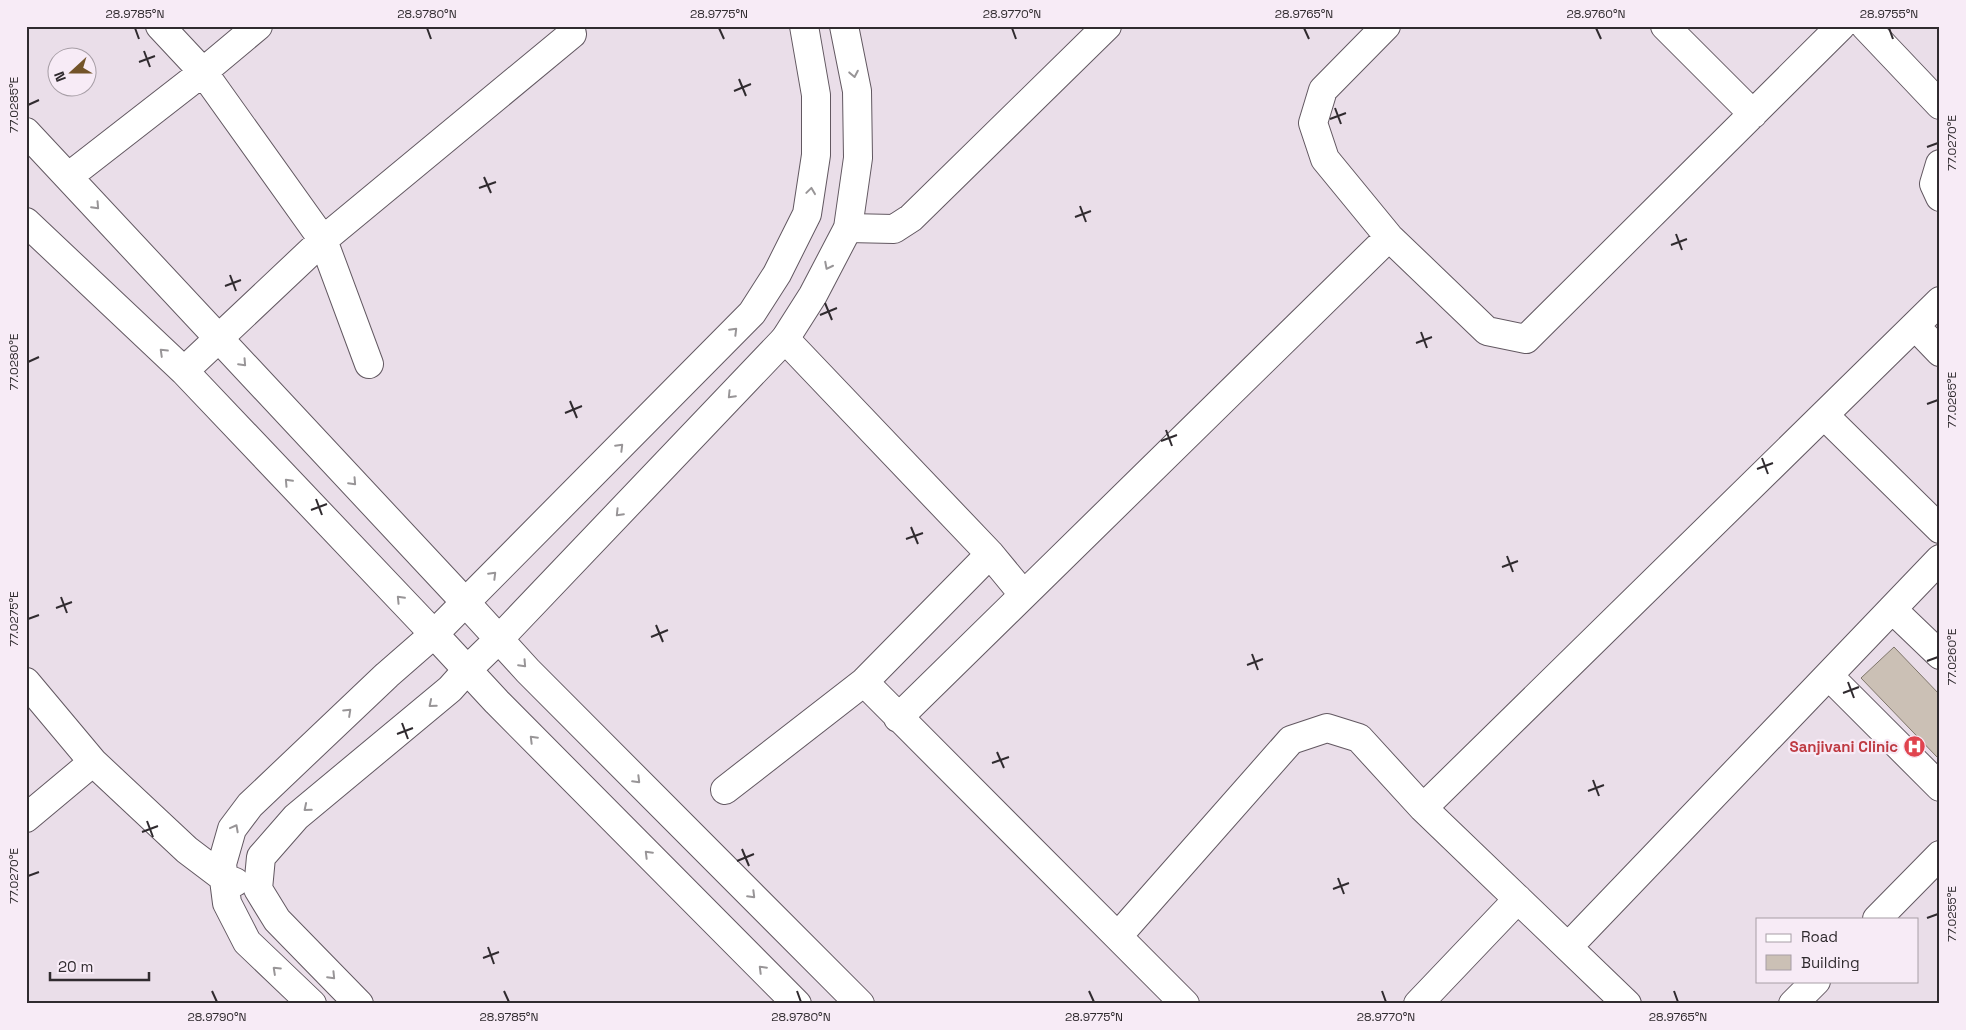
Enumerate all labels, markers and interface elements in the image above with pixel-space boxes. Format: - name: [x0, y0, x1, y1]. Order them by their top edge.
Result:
- text: 28.9785°N: [106, 6, 164, 22]
- text: 28.9780°N: [397, 6, 457, 22]
- text: 28.9775°N: [690, 6, 748, 22]
- text: 28.9770°N: [983, 6, 1041, 22]
- text: 28.9765°N: [1275, 6, 1333, 22]
- text: 28.9760°N: [1566, 6, 1626, 22]
- text: 28.9755°N: [1860, 6, 1918, 22]
- north arrow: [48, 48, 98, 98]
- text: N: [50, 69, 70, 84]
- one-way arrow: [848, 70, 858, 78]
- text: 77.0285°E: [6, 76, 22, 133]
- text: 77.0270°E: [1944, 115, 1960, 171]
- one-way arrow: [805, 186, 816, 194]
- one-way arrow: [90, 201, 99, 210]
- one-way arrow: [824, 260, 834, 269]
- one-way arrow: [728, 328, 737, 337]
- text: 77.0280°E: [6, 333, 22, 391]
- one-way arrow: [160, 349, 169, 358]
- one-way arrow: [237, 357, 246, 366]
- text: 77.0265°E: [1944, 372, 1960, 428]
- one-way arrow: [728, 389, 737, 398]
- one-way arrow: [614, 444, 623, 453]
- one-way arrow: [347, 476, 356, 485]
- one-way arrow: [285, 478, 294, 487]
- one-way arrow: [616, 507, 625, 516]
- one-way arrow: [488, 572, 497, 581]
- text: 77.0275°E: [6, 591, 22, 647]
- one-way arrow: [397, 596, 406, 605]
- text: 77.0260°E: [1944, 628, 1960, 685]
- one-way arrow: [517, 659, 526, 668]
- one-way arrow: [429, 698, 438, 707]
- one-way arrow: [342, 709, 351, 718]
- hospital icon: Sanjivani Clinic: [1902, 734, 1926, 758]
- one-way arrow: [530, 736, 539, 745]
- place label: Sanjivani Clinic: [1790, 737, 1898, 756]
- one-way arrow: [631, 774, 640, 783]
- one-way arrow: [304, 802, 313, 811]
- one-way arrow: [229, 824, 239, 833]
- text: 77.0270°E: [6, 848, 22, 904]
- one-way arrow: [645, 851, 654, 860]
- text: 77.0255°E: [1944, 886, 1960, 942]
- one-way arrow: [746, 889, 755, 898]
- legend: [1756, 918, 1918, 982]
- text: Road: [1801, 927, 1838, 946]
- scale bar: [50, 950, 149, 982]
- text: Building: [1801, 953, 1860, 972]
- text: 20 m: [58, 957, 93, 976]
- one-way arrow: [759, 966, 768, 975]
- one-way arrow: [273, 967, 282, 976]
- one-way arrow: [327, 970, 336, 979]
- text: 28.9790°N: [187, 1009, 247, 1025]
- text: 28.9785°N: [480, 1009, 538, 1025]
- text: 28.9780°N: [771, 1009, 831, 1025]
- text: 28.9775°N: [1065, 1009, 1123, 1025]
- text: 28.9770°N: [1357, 1009, 1415, 1025]
- text: 28.9765°N: [1649, 1009, 1707, 1025]

